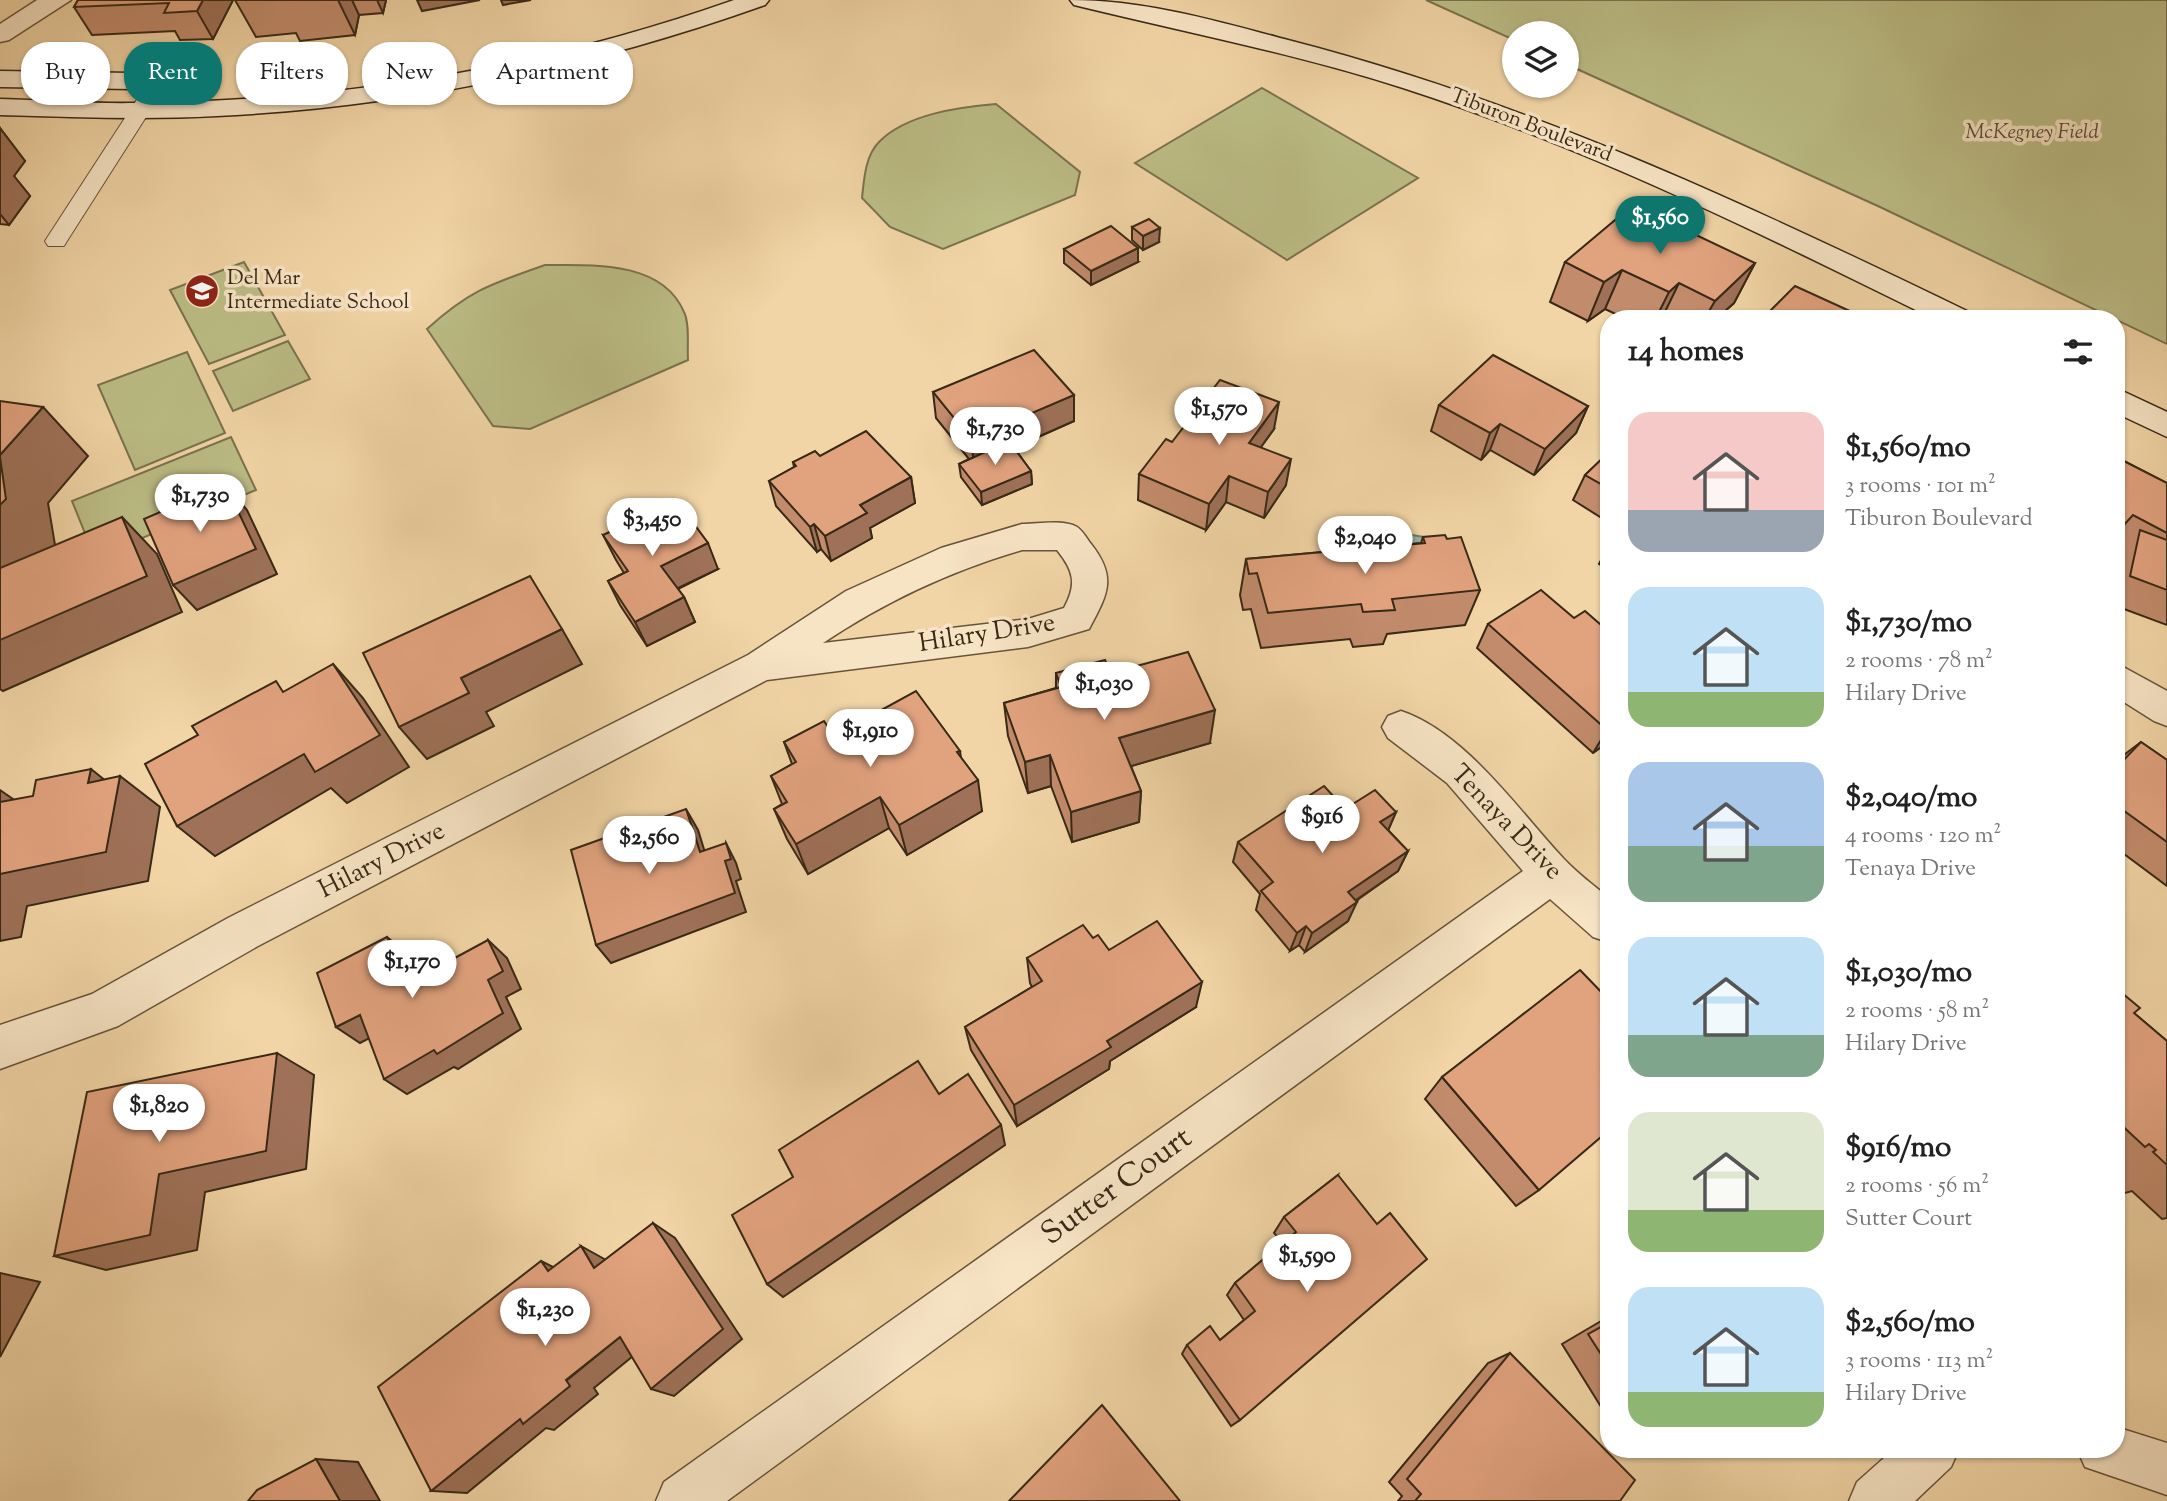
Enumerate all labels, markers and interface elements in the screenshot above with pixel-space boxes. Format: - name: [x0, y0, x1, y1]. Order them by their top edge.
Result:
- map controls: [1502, 21, 1579, 98]
- button: layers: [1502, 21, 1579, 98]
- chip: Buy: [21, 42, 110, 105]
- chip: Rent: [124, 42, 222, 105]
- chip: Filters: [236, 42, 348, 105]
- chip: New: [362, 42, 457, 105]
- chip: Apartment: [471, 42, 633, 105]
- street label: Tiburon Boulevard: [1446, 81, 1616, 171]
- park label: McKegney Field: [1965, 118, 2099, 148]
- pin: $1,560: [1603, 196, 1717, 256]
- text: $1,560: [1631, 202, 1689, 235]
- place label: Del Mar Intermediate School: [227, 264, 410, 318]
- school or university icon: Del Mar Intermediate School: [183, 272, 221, 310]
- text: 14 homes: [1628, 331, 1744, 374]
- icon: filters: [2059, 333, 2097, 371]
- pin: $1,570: [1162, 388, 1276, 447]
- text: $1,570: [1190, 393, 1248, 426]
- pin: $1,730: [938, 407, 1052, 467]
- text: $1,730: [966, 413, 1024, 446]
- text: $1,560/mo: [1845, 427, 1971, 470]
- icon: home: [1684, 440, 1768, 524]
- text: 3 rooms · 101 m²: [1845, 470, 1996, 503]
- pin: $1,730: [143, 475, 257, 534]
- text: $1,730: [171, 480, 229, 513]
- pin: $3,450: [595, 498, 709, 558]
- text: Tiburon Boulevard: [1845, 503, 2033, 536]
- text: $3,450: [623, 504, 681, 537]
- pin: $2,040: [1308, 516, 1422, 576]
- text: $2,040: [1334, 522, 1396, 555]
- text: $1,730/mo: [1845, 602, 1972, 645]
- street label: Hilary Drive: [916, 605, 1058, 663]
- icon: home: [1684, 615, 1768, 699]
- text: 2 rooms · 78 m²: [1845, 645, 1993, 678]
- pin: $1,030: [1047, 662, 1161, 722]
- text: $1,030: [1075, 668, 1133, 701]
- text: Hilary Drive: [1845, 678, 1967, 711]
- pin: $1,910: [813, 710, 927, 769]
- text: $1,910: [842, 715, 898, 748]
- street label: Tenaya Drive: [1441, 757, 1571, 889]
- text: $2,040/mo: [1845, 777, 1978, 820]
- icon: home: [1684, 790, 1768, 874]
- pin: $916: [1281, 796, 1363, 855]
- text: $916: [1301, 801, 1343, 834]
- street label: Hilary Drive: [312, 813, 452, 909]
- pin: $2,560: [592, 816, 706, 876]
- text: 4 rooms · 120 m²: [1845, 820, 2001, 853]
- text: $2,560: [619, 822, 679, 855]
- text: Tenaya Drive: [1845, 853, 1976, 886]
- pin: $1,170: [355, 940, 469, 1000]
- text: $1,170: [384, 946, 440, 979]
- text: $1,030/mo: [1845, 952, 1972, 995]
- icon: home: [1684, 965, 1768, 1049]
- text: 2 rooms · 58 m²: [1845, 995, 1989, 1028]
- text: Hilary Drive: [1845, 1028, 1967, 1061]
- pin: $1,820: [102, 1084, 216, 1144]
- text: $1,820: [129, 1090, 189, 1123]
- street label: Sutter Court: [1032, 1116, 1202, 1258]
- text: $916/mo: [1845, 1127, 1951, 1170]
- icon: home: [1684, 1140, 1768, 1224]
- text: 2 rooms · 56 m²: [1845, 1170, 1989, 1203]
- text: Sutter Court: [1845, 1203, 1972, 1236]
- pin: $1,590: [1250, 1234, 1364, 1294]
- text: $1,590: [1278, 1240, 1336, 1273]
- pin: $1,230: [488, 1288, 602, 1348]
- text: $1,230: [516, 1294, 574, 1327]
- text: $2,560/mo: [1845, 1302, 1975, 1345]
- icon: home: [1684, 1315, 1768, 1399]
- text: 3 rooms · 113 m²: [1845, 1345, 1993, 1378]
- text: Hilary Drive: [1845, 1378, 1967, 1411]

